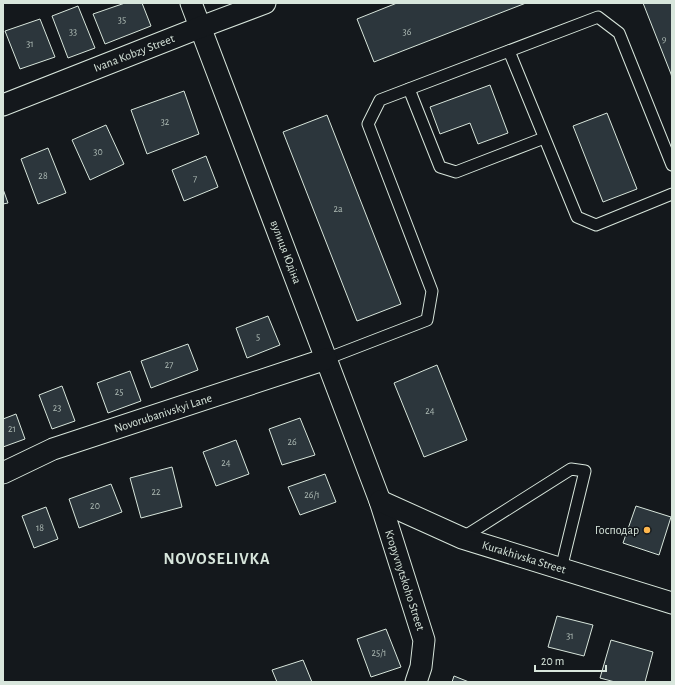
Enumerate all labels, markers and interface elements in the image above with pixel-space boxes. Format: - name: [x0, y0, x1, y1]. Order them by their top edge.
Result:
- house number: 35: [118, 15, 126, 25]
- house number: 33: [69, 27, 77, 37]
- house number: 36: [403, 27, 412, 37]
- street label: Ivana Kobzy Street: [92, 32, 177, 75]
- house number: 9: [662, 34, 667, 44]
- house number: 31: [26, 39, 34, 49]
- house number: 32: [161, 117, 170, 127]
- house number: 30: [93, 147, 103, 157]
- house number: 28: [38, 171, 48, 181]
- house number: 7: [193, 174, 197, 184]
- house number: 2а: [333, 204, 343, 214]
- street label: вулиця Юдіна: [267, 219, 304, 286]
- house number: 5: [256, 332, 260, 342]
- house number: 27: [165, 360, 173, 370]
- house number: 25: [115, 387, 123, 397]
- street label: Novorubanivskyi Lane: [113, 392, 214, 435]
- house number: 23: [53, 403, 61, 413]
- house number: 24: [425, 406, 435, 416]
- house number: 21: [8, 424, 16, 434]
- house number: 26: [287, 437, 297, 447]
- house number: 24: [221, 458, 231, 468]
- house number: 22: [151, 487, 161, 497]
- house number: 26/1: [304, 490, 320, 500]
- house number: 20: [90, 501, 100, 511]
- house number: 18: [36, 523, 44, 533]
- place label: Господар: [595, 524, 639, 536]
- marker: Господар: [642, 525, 652, 535]
- street label: Kropyvnytskoho Street: [382, 528, 427, 632]
- street label: Kurakhivska Street: [481, 539, 567, 575]
- district label: NOVOSELIVKA: [163, 551, 271, 567]
- house number: 31: [566, 631, 574, 641]
- scale bar: [535, 647, 606, 673]
- house number: 25/1: [371, 648, 387, 658]
- text: 20 m: [541, 655, 564, 667]

